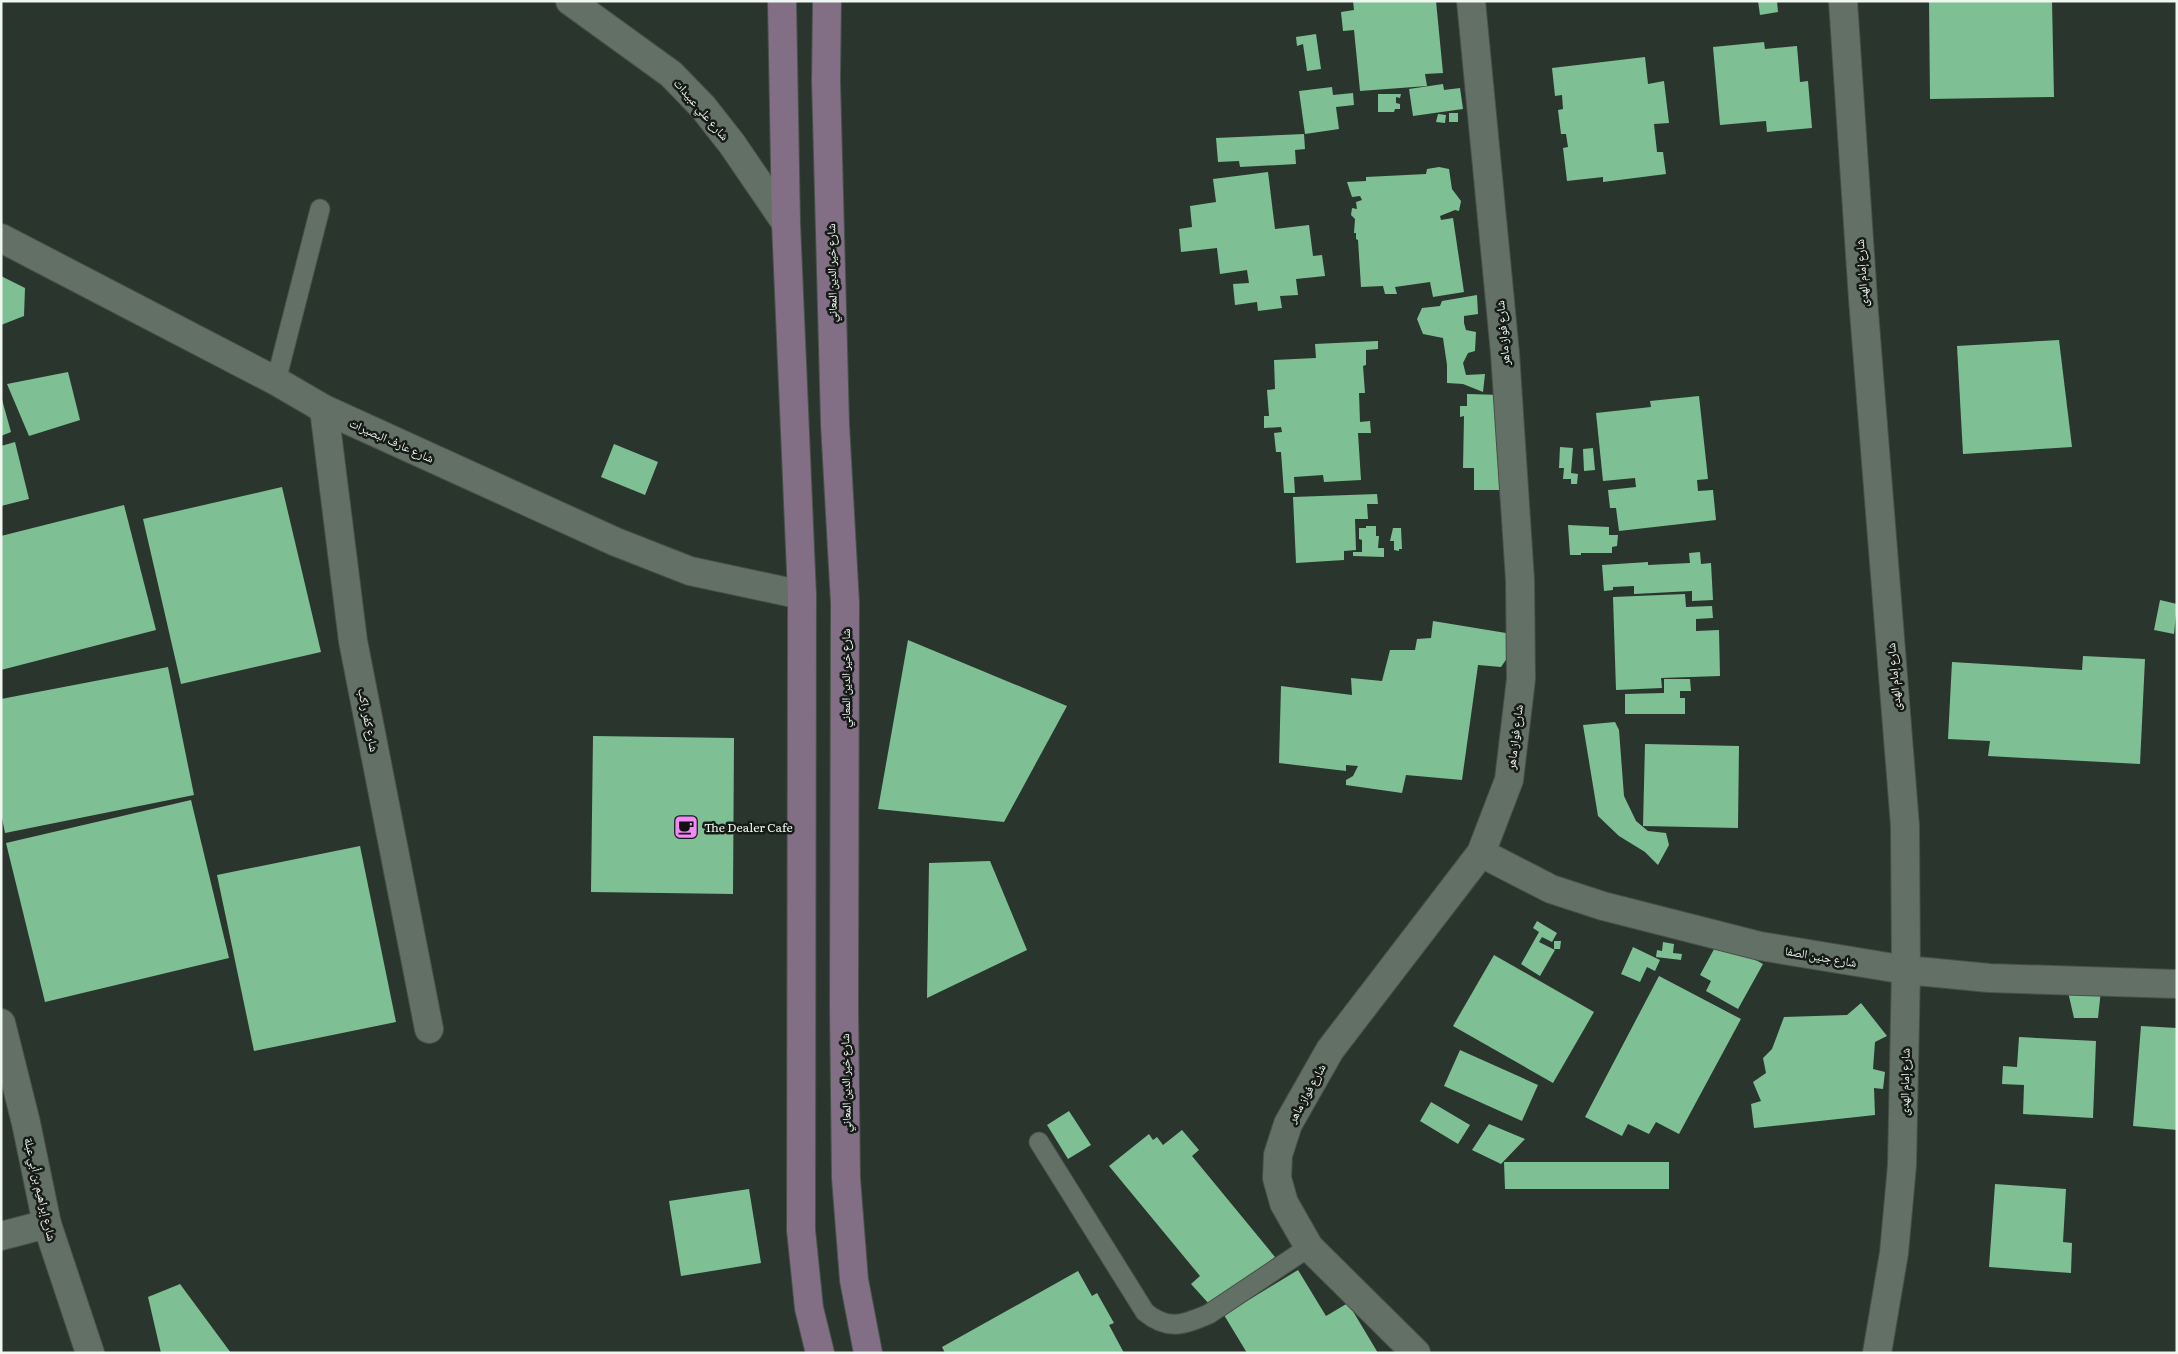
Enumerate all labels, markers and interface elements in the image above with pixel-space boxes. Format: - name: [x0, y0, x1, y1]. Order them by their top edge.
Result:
- street label: شارع علي عبيدات: [669, 74, 734, 145]
- street label: شارع خير الدين المعاني: [821, 223, 843, 323]
- street label: شارع إمام الهدى: [1850, 238, 1872, 308]
- street label: شارع فواز ماهر: [1490, 300, 1514, 367]
- street label: شارع عارف البصيرات: [347, 413, 437, 467]
- street label: شارع خير الدين المعاني: [836, 628, 856, 727]
- street label: شارع إمام الهدى: [1881, 642, 1905, 712]
- street label: شارع كفر راكب: [354, 687, 384, 753]
- street label: شارع فواز ماهر: [1501, 703, 1527, 771]
- cafe icon: The Dealer Cafe: [673, 814, 699, 840]
- place label: The Dealer Cafe: [704, 818, 793, 836]
- street label: شارع جنين الصفا: [1784, 941, 1858, 971]
- street label: شارع خير الدين المعاني: [835, 1033, 857, 1133]
- street label: شارع إمام الهدى: [1894, 1048, 1914, 1116]
- street label: شارع فواز ماهر: [1282, 1060, 1330, 1127]
- street label: شارع إبراهيم بن أبي عبلة: [18, 1135, 62, 1243]

